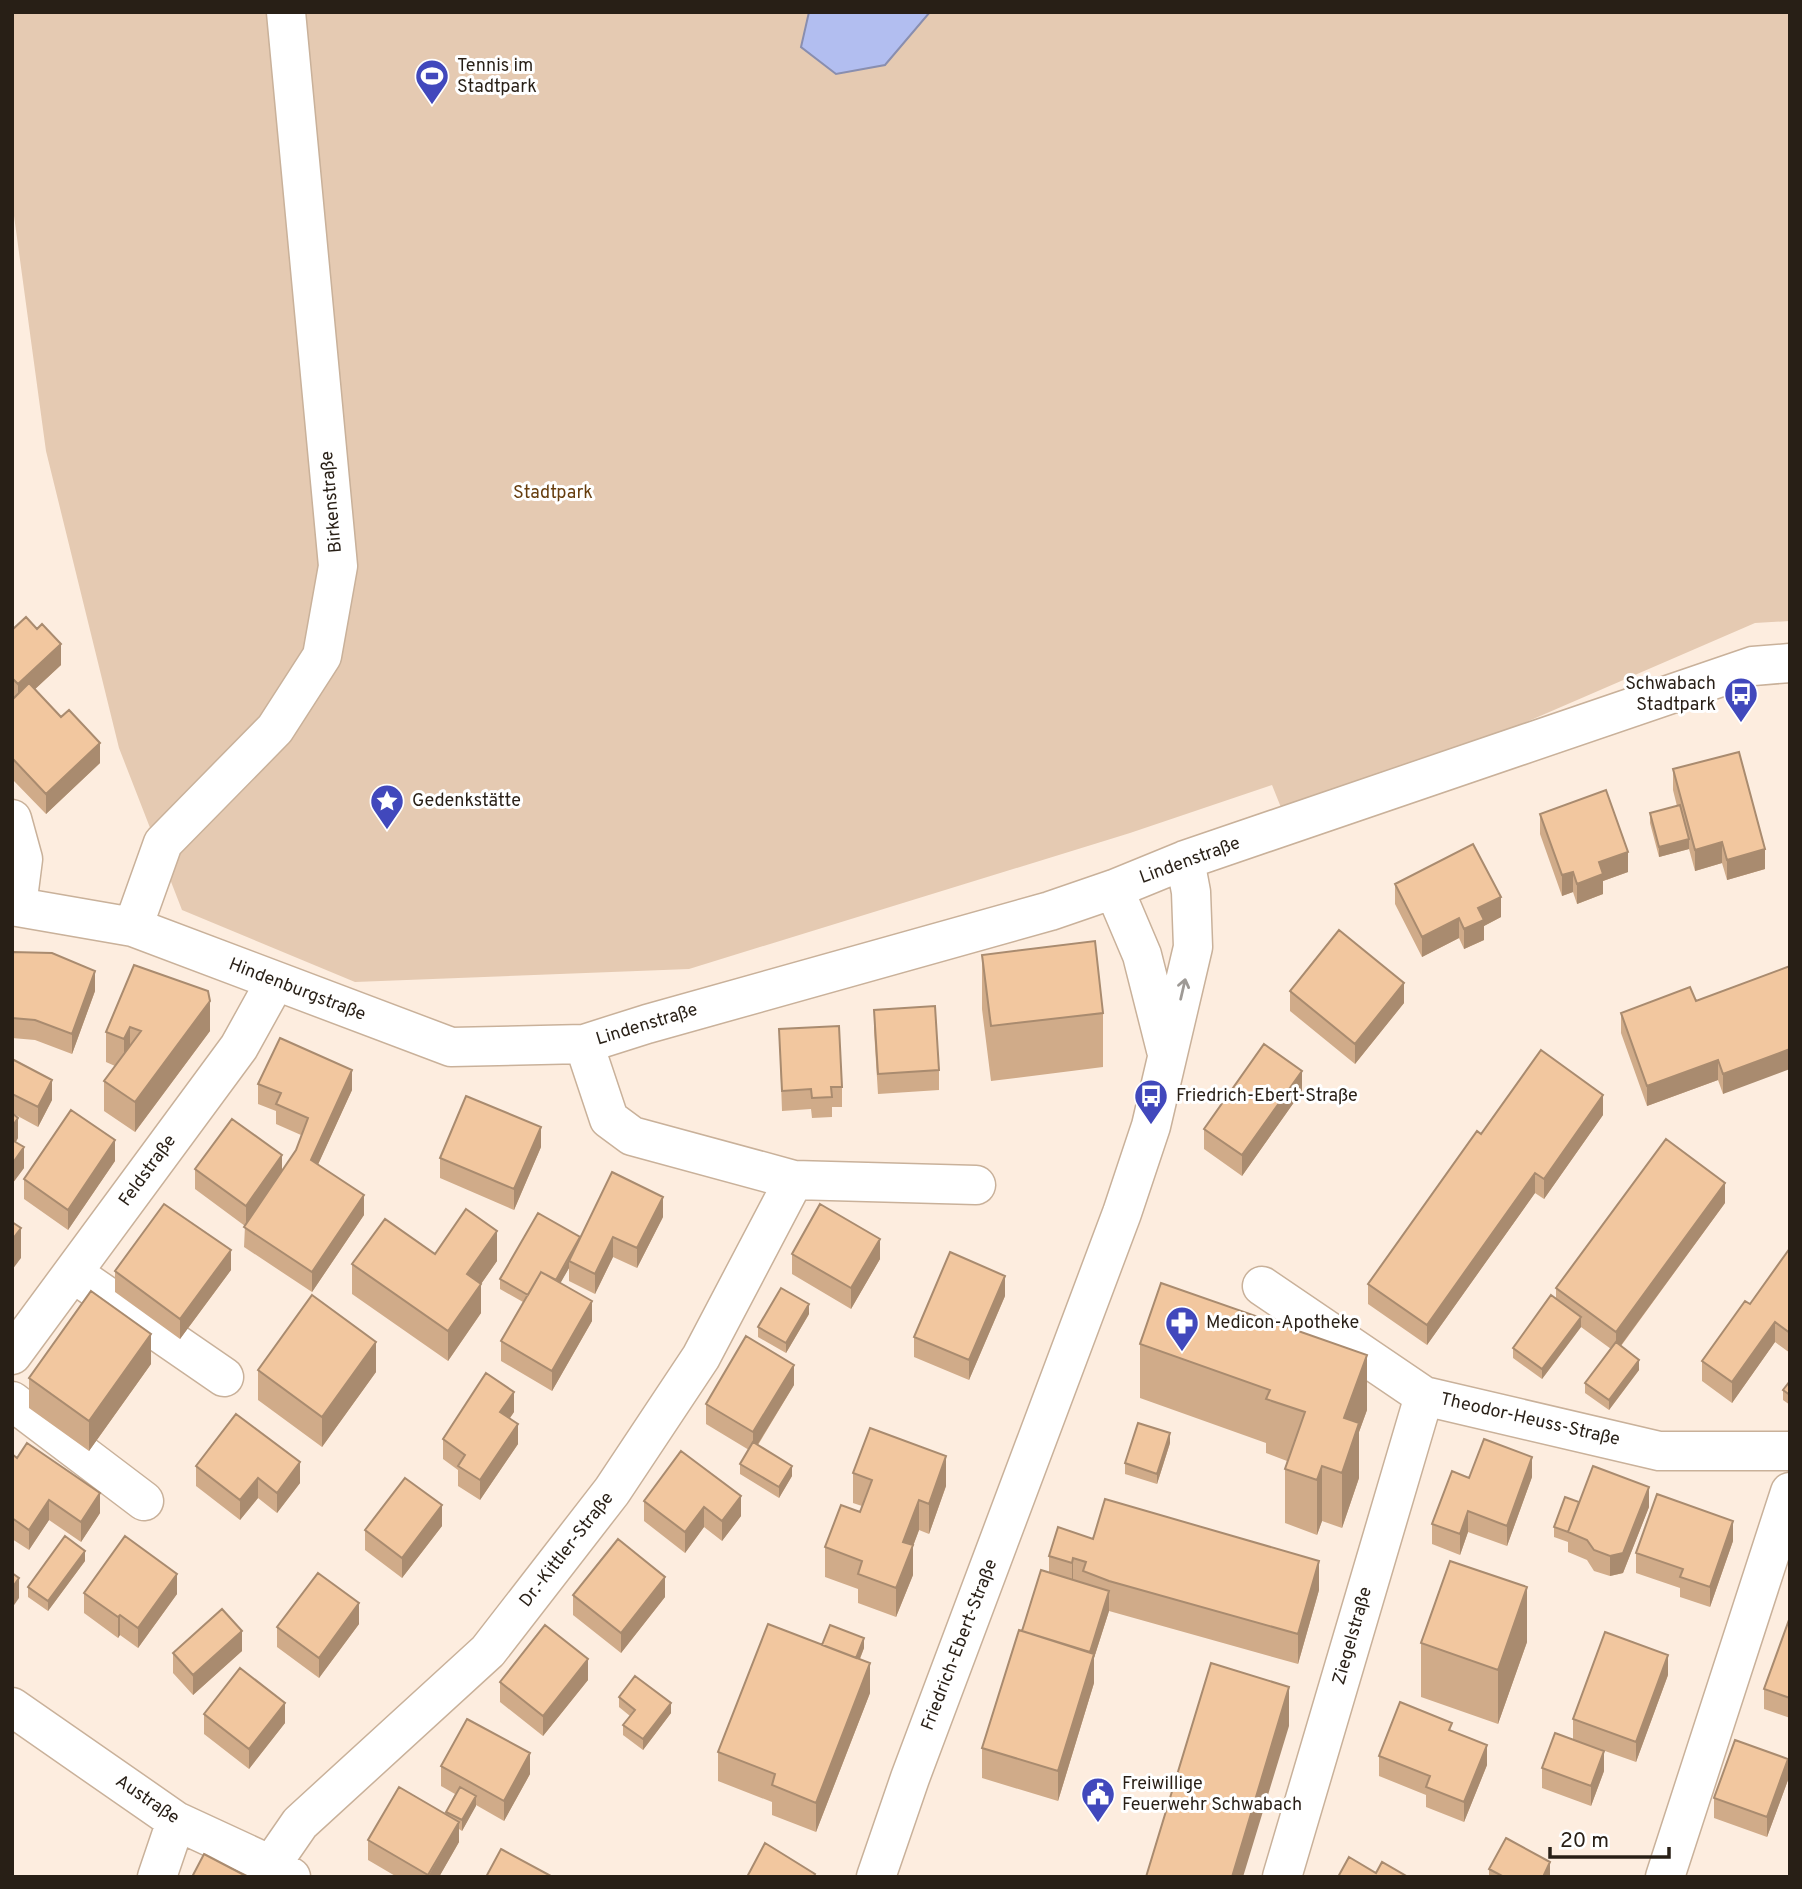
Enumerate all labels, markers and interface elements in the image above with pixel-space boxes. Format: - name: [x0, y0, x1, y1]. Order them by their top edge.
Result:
- place label: Tennis im Stadtpark: [457, 55, 537, 99]
- sports icon: Tennis im Stadtpark: [413, 57, 451, 106]
- street label: Birkenstraße: [316, 450, 348, 554]
- park label: Stadtpark: [513, 482, 593, 505]
- place label: Schwabach Stadtpark: [1625, 673, 1716, 717]
- bus stop icon: Schwabach Stadtpark: [1722, 675, 1760, 724]
- place icon: Gedenkstätte: [368, 782, 406, 831]
- place label: Gedenkstätte: [412, 790, 521, 813]
- street label: Lindenstraße: [1137, 832, 1243, 890]
- street label: Hindenburgstraße: [225, 953, 369, 1027]
- one-way arrow: [1177, 978, 1190, 1001]
- street label: Lindenstraße: [593, 999, 701, 1051]
- bus stop icon: Friedrich-Ebert-Straße: [1132, 1077, 1170, 1126]
- place label: Friedrich-Ebert-Straße: [1176, 1085, 1358, 1108]
- street label: Feldstraße: [114, 1131, 182, 1211]
- pharmacy icon: Medicon-Apotheke: [1163, 1304, 1201, 1353]
- place label: Medicon-Apotheke: [1206, 1312, 1359, 1335]
- street label: Theodor-Heuss-Straße: [1438, 1388, 1622, 1452]
- street label: Dr.-Kittler-Straße: [515, 1488, 619, 1612]
- street label: Friedrich-Ebert-Straße: [917, 1556, 1003, 1734]
- street label: Ziegelstraße: [1328, 1584, 1378, 1688]
- street label: Austraße: [111, 1770, 183, 1830]
- place label: Freiwillige Feuerwehr Schwabach: [1122, 1773, 1302, 1817]
- public building icon: Freiwillige Feuerwehr Schwabach: [1079, 1775, 1117, 1824]
- scale bar: [1550, 1815, 1669, 1859]
- text: 20 m: [1560, 1828, 1609, 1855]

